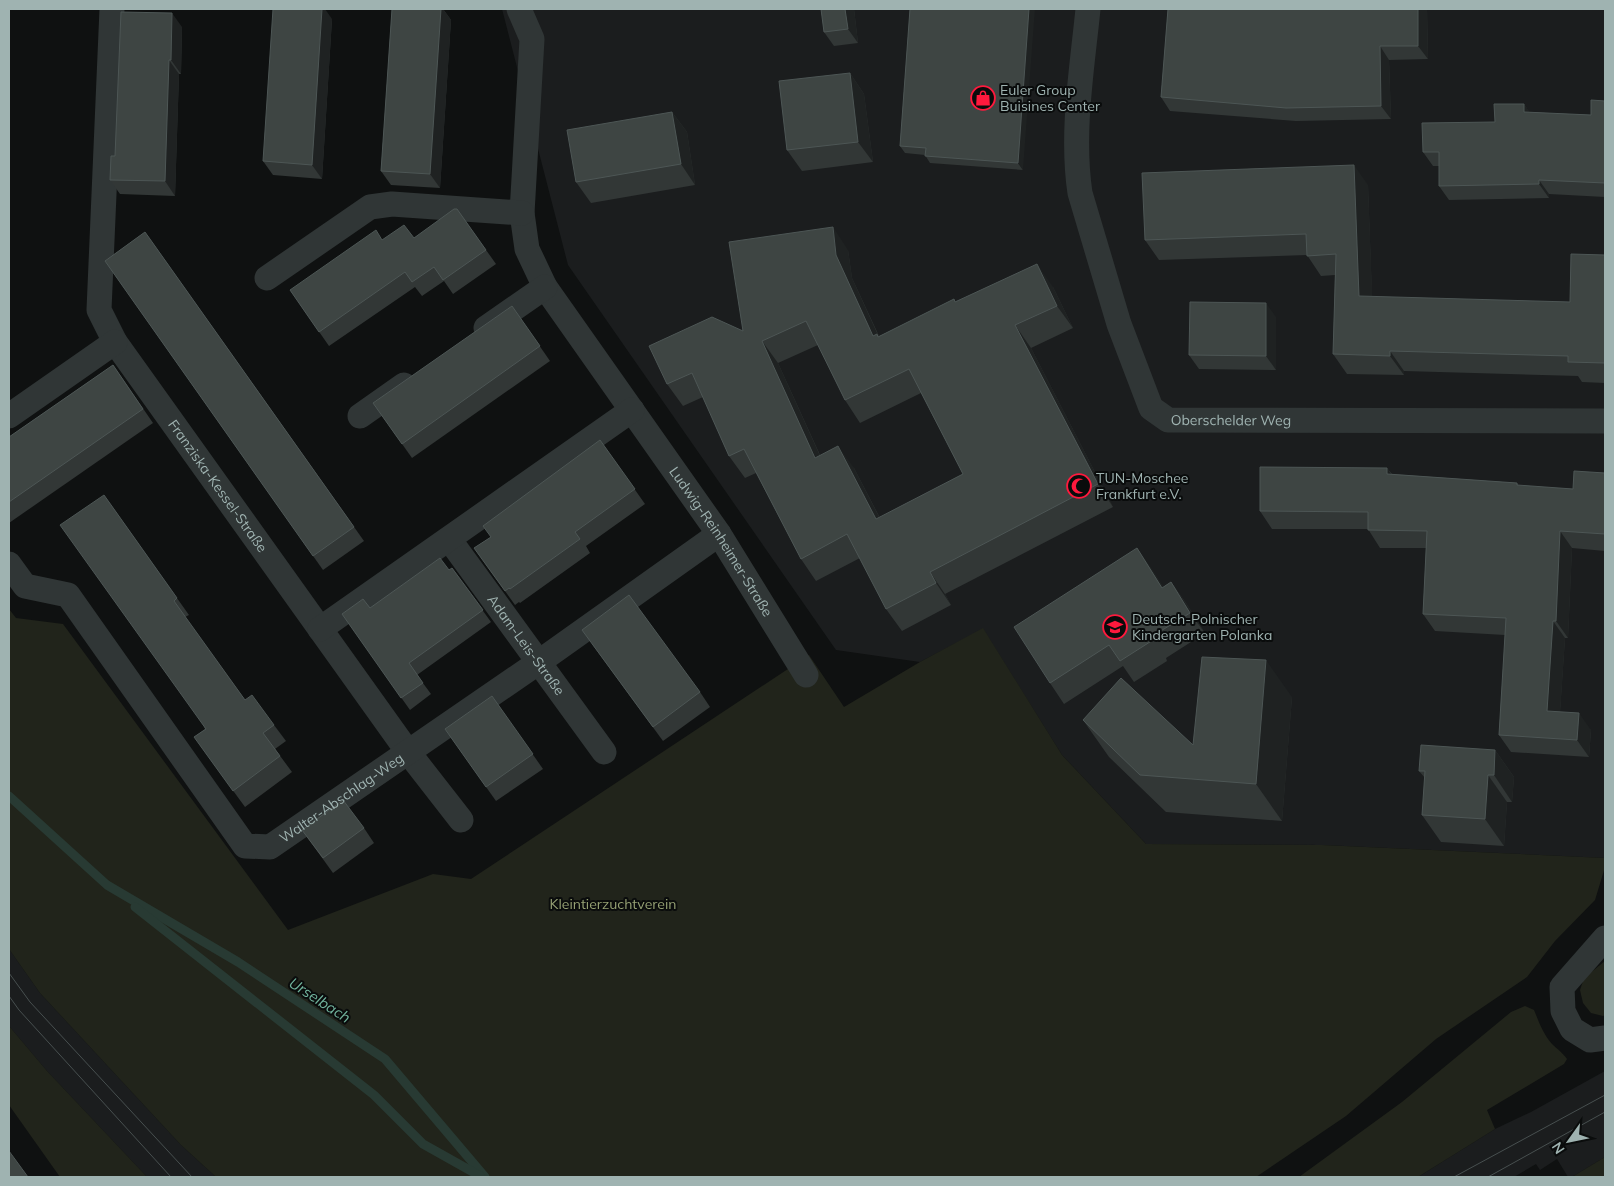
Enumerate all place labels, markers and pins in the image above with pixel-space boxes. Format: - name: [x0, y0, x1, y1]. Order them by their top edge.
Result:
- place label: Euler Group Buisines Center: [1000, 81, 1101, 115]
- shop icon: Euler Group Buisines Center: [970, 85, 996, 111]
- place label: TUN-Moschee Frankfurt e.V.: [1096, 469, 1188, 503]
- mosque icon: TUN-Moschee Frankfurt e.V.: [1066, 473, 1092, 499]
- place label: Deutsch-Polnischer Kindergarten Polanka: [1132, 610, 1272, 644]
- school or university icon: Deutsch-Polnischer Kindergarten Polanka: [1102, 614, 1128, 640]

